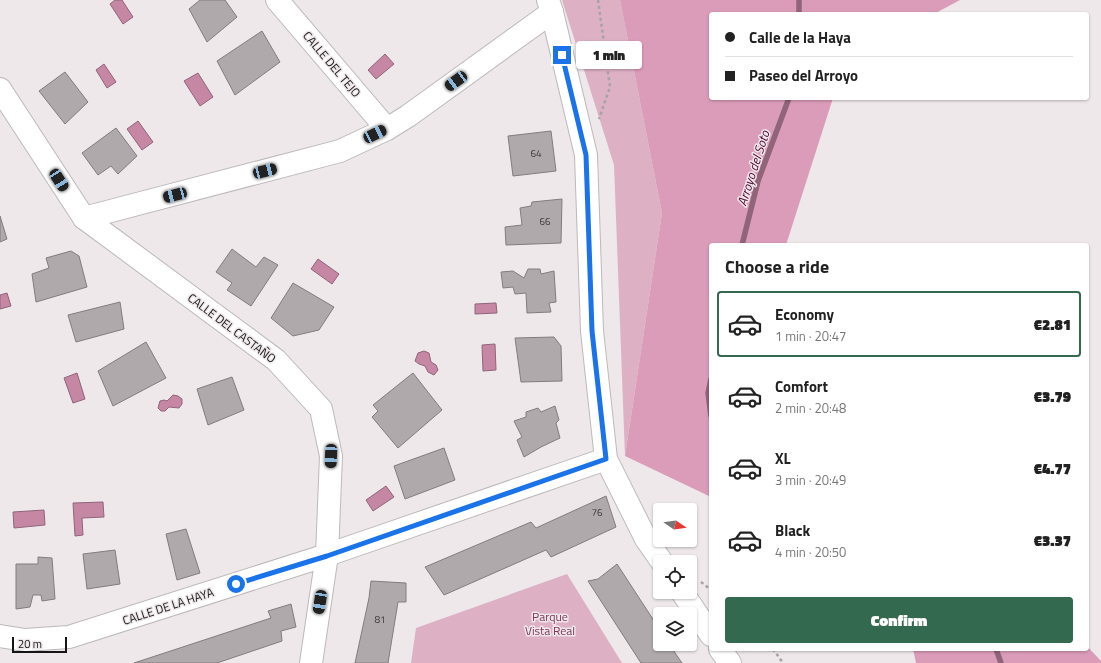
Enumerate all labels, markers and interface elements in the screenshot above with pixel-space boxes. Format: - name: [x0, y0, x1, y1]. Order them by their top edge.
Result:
- text: Calle de la Haya: [749, 26, 851, 49]
- street label: CALLE DEL TEJO: [299, 27, 366, 101]
- callout: 1 min: [576, 41, 642, 69]
- text: 1 min: [593, 45, 625, 65]
- route end: [553, 46, 571, 64]
- text: Paseo del Arroyo: [749, 64, 858, 87]
- car: [443, 69, 469, 93]
- car: [362, 123, 388, 145]
- water label: Arroyo del Soto: [731, 127, 775, 208]
- house number: 64: [530, 146, 542, 161]
- car: [252, 162, 278, 180]
- car: [47, 167, 71, 193]
- car: [162, 186, 188, 204]
- house number: 66: [539, 214, 551, 229]
- text: Choose a ride: [725, 253, 829, 280]
- street label: CALLE DEL CASTAÑO: [184, 288, 280, 368]
- text: Economy: [775, 303, 834, 326]
- icon: car: [727, 306, 763, 342]
- text: €2.81: [1034, 313, 1071, 336]
- text: 1 min · 20:47: [775, 326, 846, 346]
- text: Comfort: [775, 375, 828, 398]
- icon: car: [727, 378, 763, 414]
- text: €3.79: [1034, 385, 1071, 408]
- text: 2 min · 20:48: [775, 398, 846, 418]
- car: [325, 444, 337, 468]
- text: XL: [775, 447, 791, 470]
- icon: car: [727, 450, 763, 486]
- text: €4.77: [1034, 457, 1071, 480]
- text: 3 min · 20:49: [775, 470, 846, 490]
- north arrow: [653, 503, 697, 547]
- map controls: [653, 503, 697, 651]
- house number: 76: [591, 505, 603, 520]
- text: Black: [775, 519, 810, 542]
- icon: car: [727, 522, 763, 558]
- text: €3.37: [1034, 529, 1071, 552]
- text: 4 min · 20:50: [775, 542, 846, 562]
- button: locate: [653, 555, 697, 599]
- route start: [227, 575, 245, 593]
- street label: CALLE DE LA HAYA: [120, 582, 216, 630]
- car: [312, 589, 328, 615]
- button: Confirm: [725, 597, 1073, 643]
- park label: Parque Vista Real: [525, 607, 575, 640]
- button: layers: [653, 607, 697, 651]
- house number: 81: [374, 612, 386, 627]
- scale bar: [12, 635, 67, 654]
- text: 20 m: [18, 636, 42, 652]

